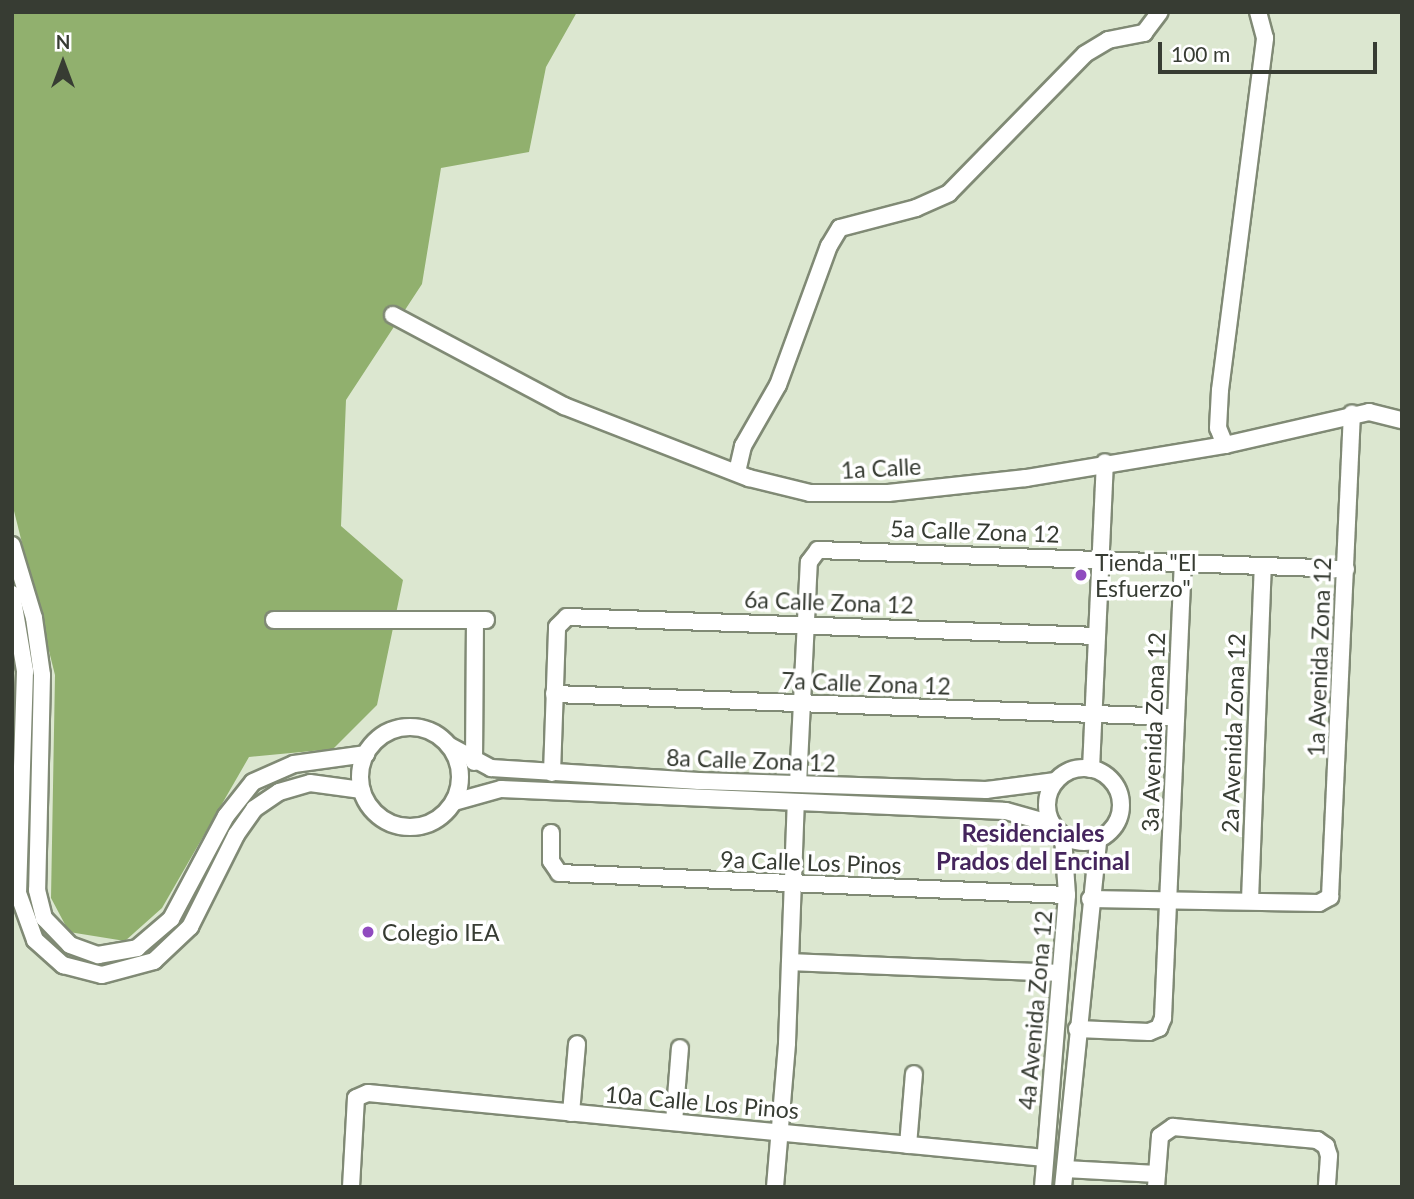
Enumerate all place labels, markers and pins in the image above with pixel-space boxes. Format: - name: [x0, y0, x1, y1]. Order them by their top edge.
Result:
- place label: Tienda "El Esfuerzo": [1095, 548, 1196, 602]
- marker: Tienda "El Esfuerzo": [1073, 567, 1089, 583]
- place label: Colegio IEA: [382, 918, 499, 946]
- marker: Colegio IEA: [360, 924, 376, 940]

